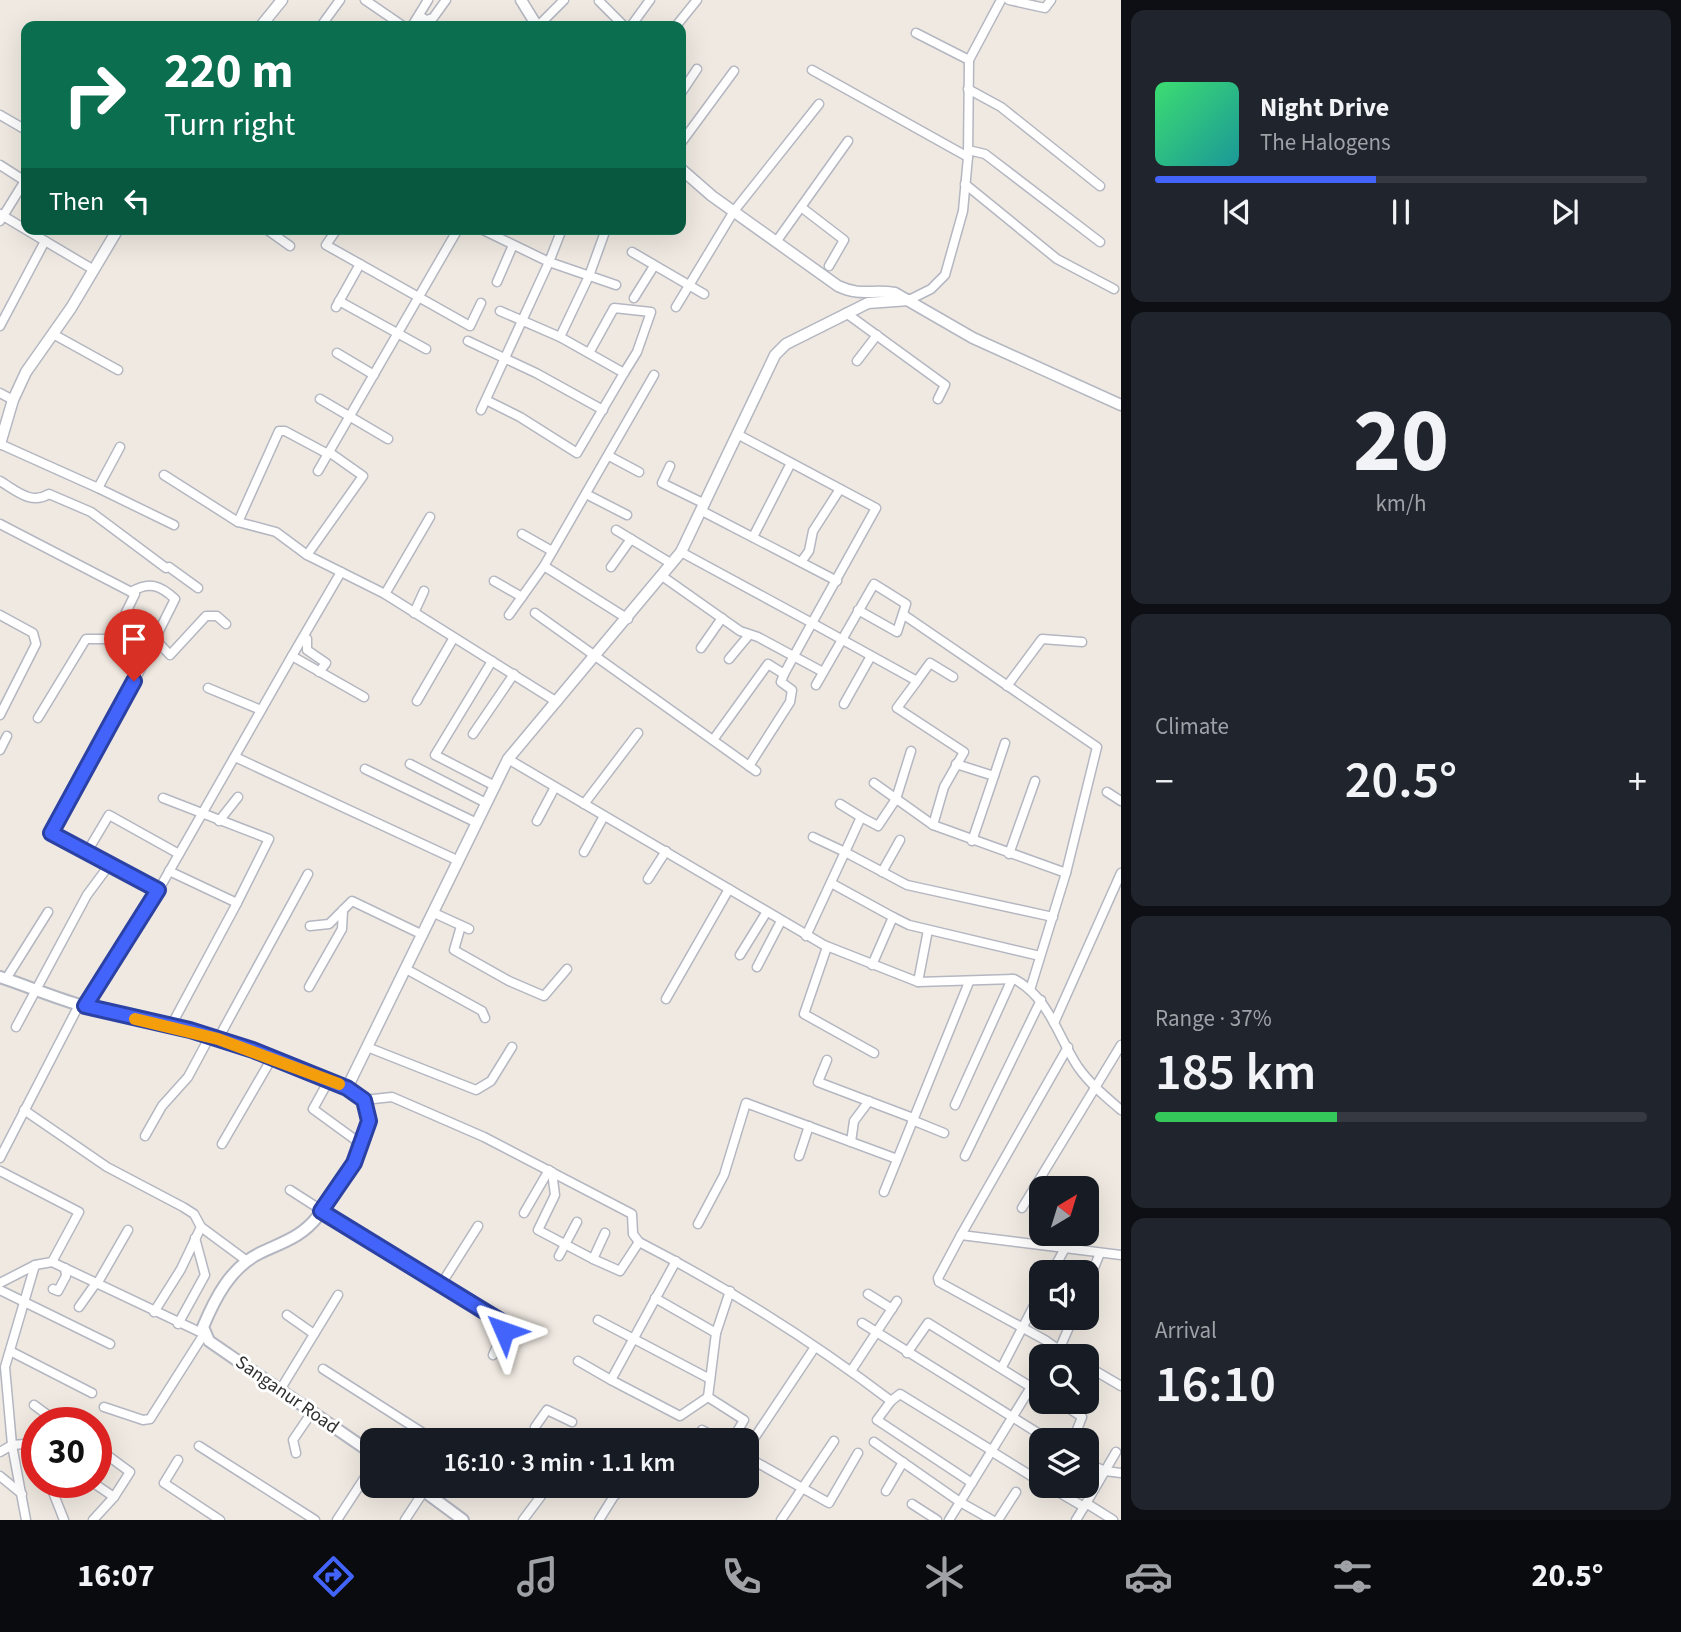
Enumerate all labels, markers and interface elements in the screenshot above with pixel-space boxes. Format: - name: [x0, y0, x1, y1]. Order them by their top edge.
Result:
- text: 220 m: [164, 37, 293, 107]
- icon: right: [49, 49, 140, 140]
- text: Night Drive: [1260, 89, 1389, 126]
- text: Turn right: [164, 102, 295, 148]
- text: The Halogens: [1260, 126, 1391, 159]
- icon: left: [118, 182, 156, 220]
- text: Then: [49, 183, 104, 220]
- icon: previous: [1218, 193, 1256, 231]
- icon: pause: [1382, 193, 1420, 231]
- icon: next: [1546, 193, 1584, 231]
- text: 20: [1353, 377, 1449, 506]
- text: km/h: [1375, 487, 1427, 520]
- pin: [104, 609, 164, 681]
- icon: arrive: [115, 620, 153, 658]
- text: Climate: [1155, 710, 1229, 743]
- text: 20.5°: [1345, 744, 1457, 818]
- text: −: [1155, 755, 1174, 809]
- text: +: [1628, 755, 1647, 809]
- text: Range · 37%: [1155, 1002, 1272, 1035]
- text: 185 km: [1155, 1036, 1316, 1110]
- north arrow: [1029, 1176, 1099, 1246]
- map controls: [1029, 1176, 1099, 1498]
- button: sound: [1029, 1260, 1099, 1330]
- position arrow: [467, 1294, 541, 1368]
- text: Arrival: [1155, 1314, 1217, 1347]
- button: search: [1029, 1344, 1099, 1414]
- text: 16:10: [1155, 1348, 1276, 1422]
- street label: Sanganur Road: [230, 1349, 344, 1441]
- speed limit sign: 30: [21, 1407, 112, 1498]
- button: layers: [1029, 1428, 1099, 1498]
- text: 16:10 · 3 min · 1.1 km: [444, 1444, 675, 1481]
- icon: directions: [309, 1552, 358, 1601]
- icon: music: [513, 1552, 562, 1601]
- icon: phone: [717, 1552, 766, 1601]
- icon: climate: [920, 1552, 969, 1601]
- icon: car: [1124, 1552, 1173, 1601]
- icon: filters: [1328, 1552, 1377, 1601]
- text: 16:07: [77, 1553, 155, 1599]
- text: 20.5°: [1532, 1553, 1604, 1599]

